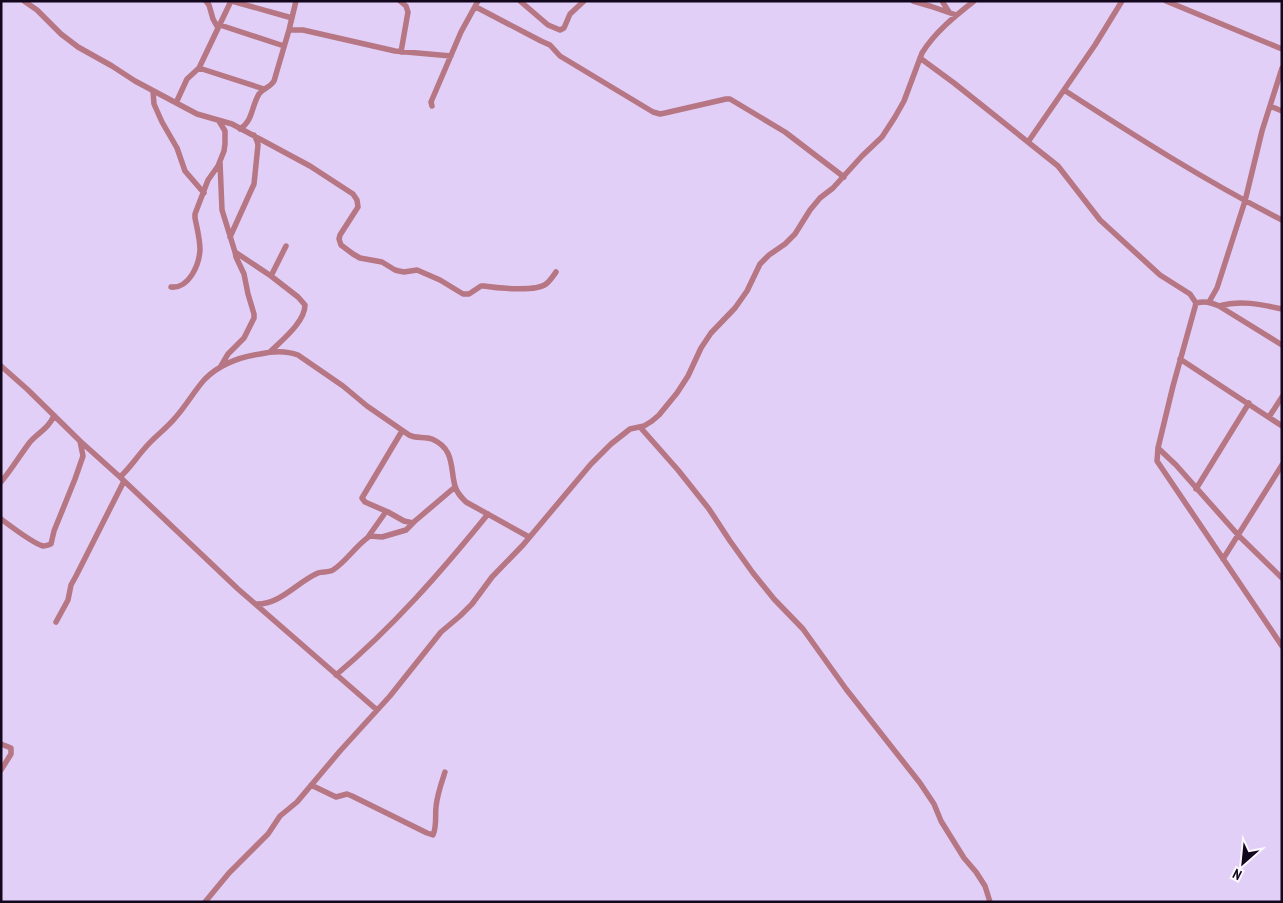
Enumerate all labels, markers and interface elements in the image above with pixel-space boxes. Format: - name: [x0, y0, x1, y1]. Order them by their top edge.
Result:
- north arrow: [1218, 838, 1268, 888]
- text: N: [1230, 865, 1245, 884]

